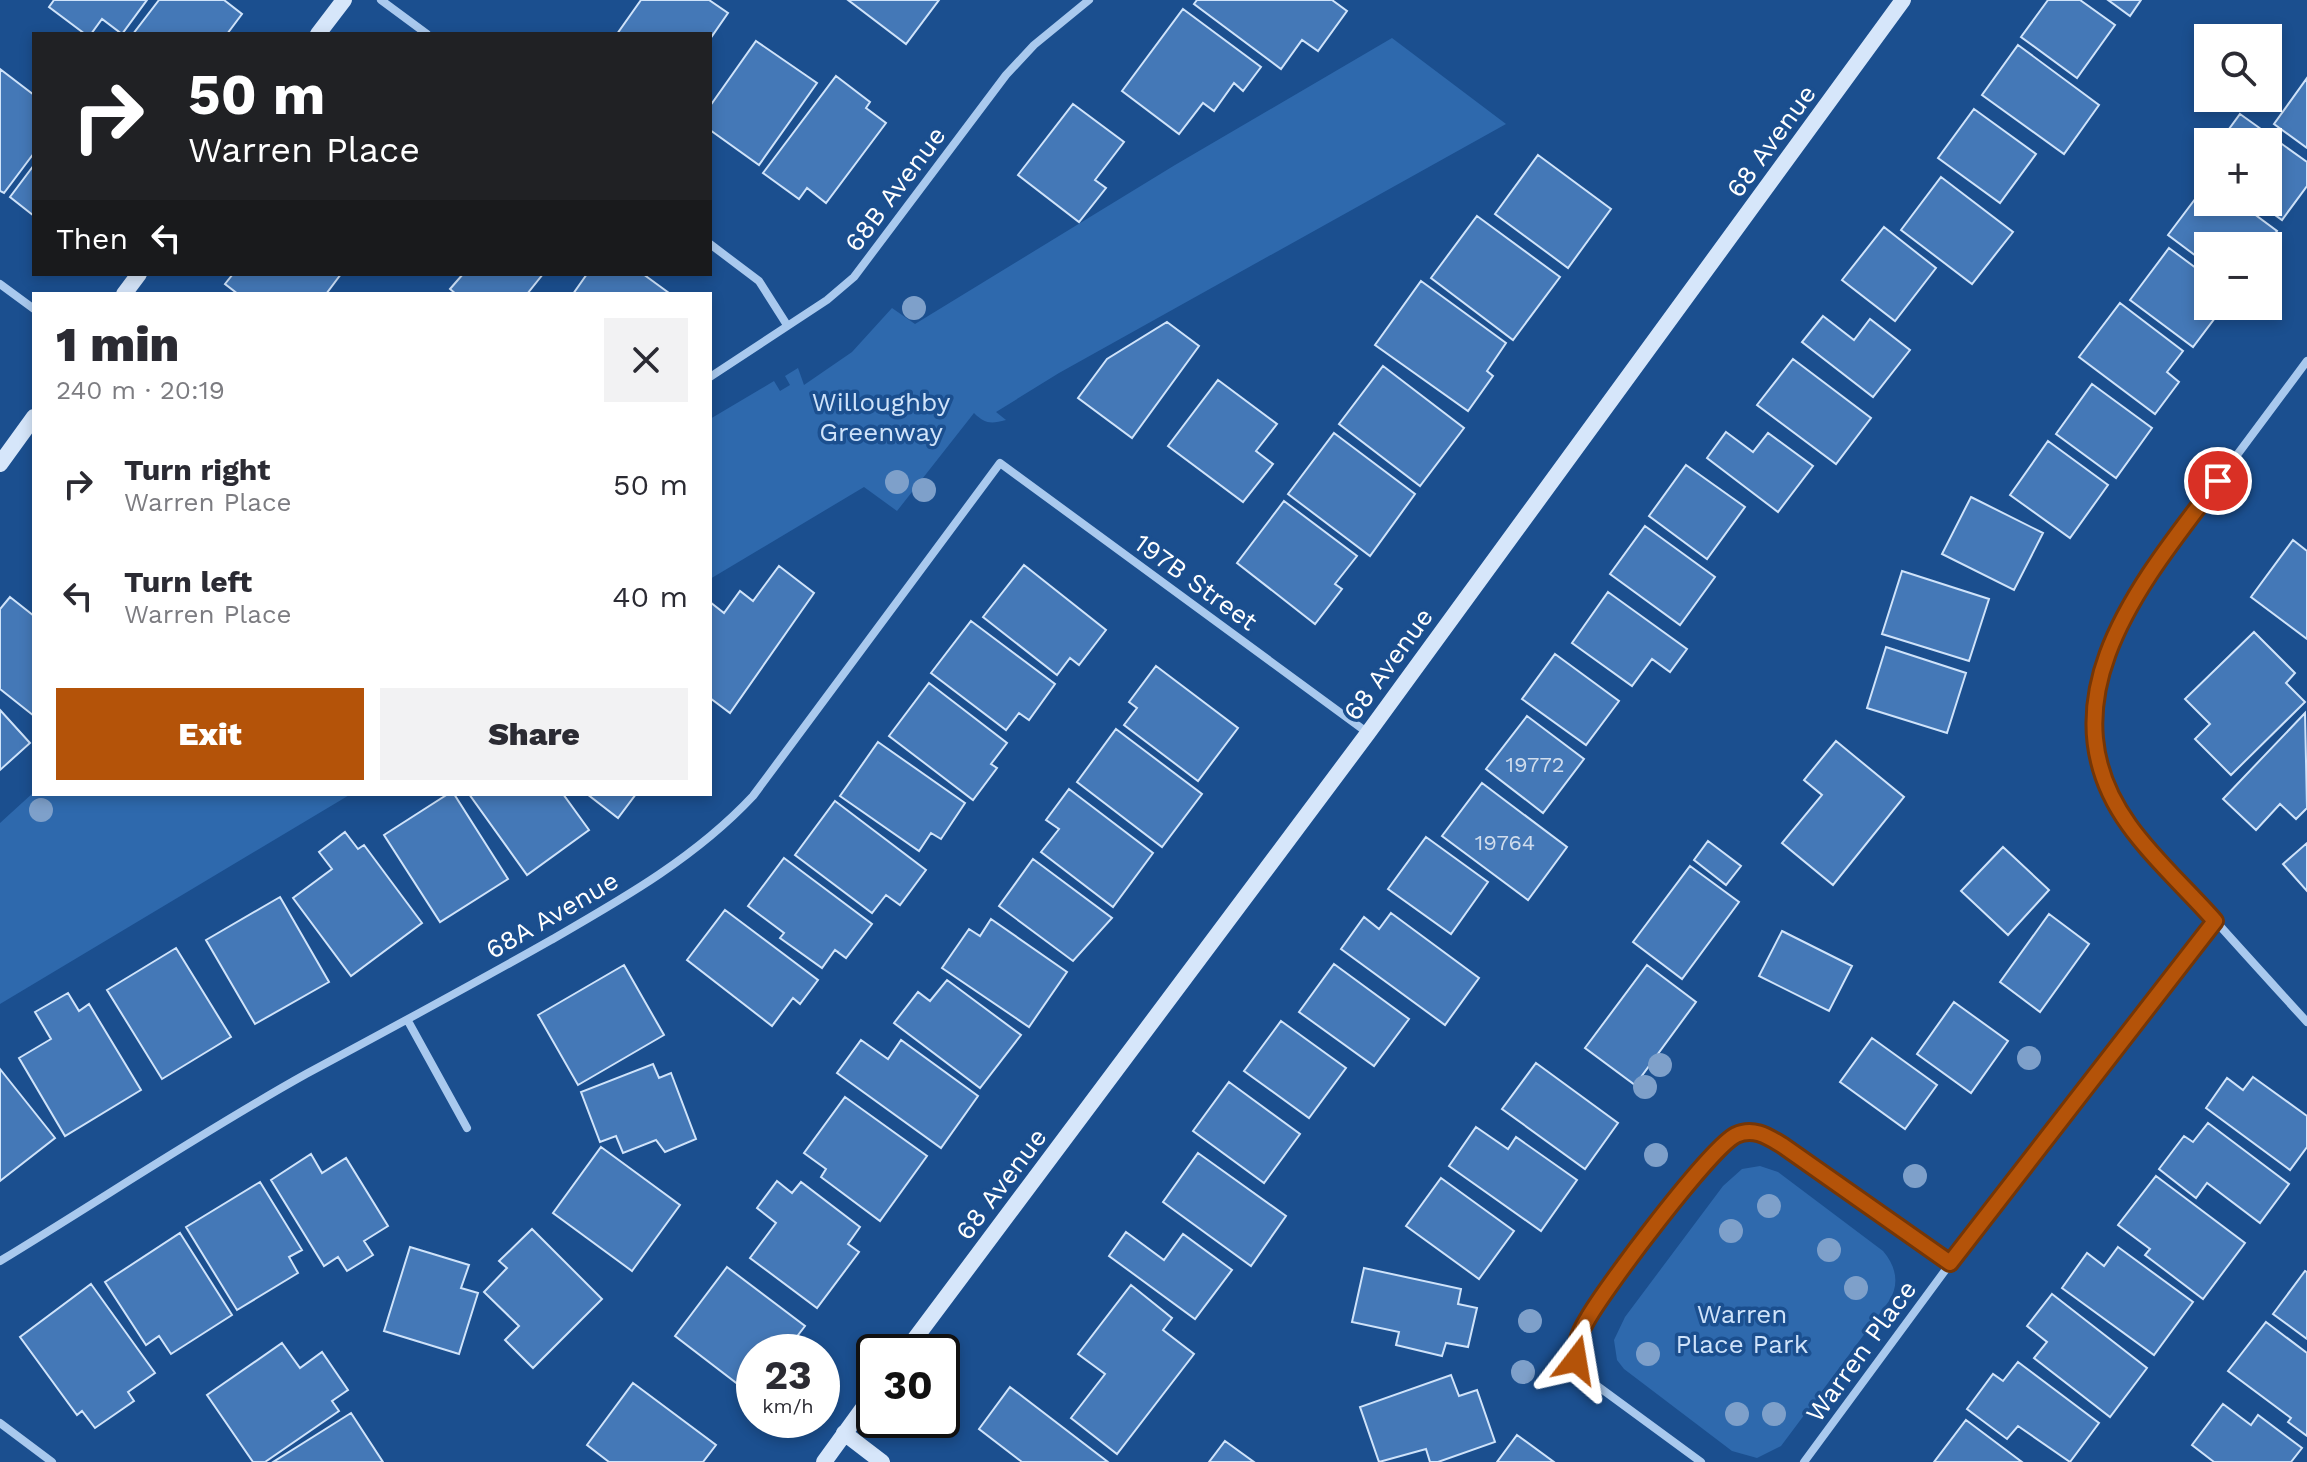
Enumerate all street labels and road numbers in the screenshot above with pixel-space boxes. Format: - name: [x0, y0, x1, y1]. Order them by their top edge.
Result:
- street label: 68 Avenue: [1720, 79, 1822, 203]
- street label: 68B Avenue: [838, 121, 952, 257]
- street label: 197B Street: [1129, 527, 1263, 637]
- street label: 68 Avenue: [1337, 602, 1439, 726]
- street label: 68A Avenue: [481, 865, 623, 965]
- street label: 68 Avenue: [949, 1122, 1053, 1246]
- street label: Warren Place: [1800, 1274, 1922, 1428]

